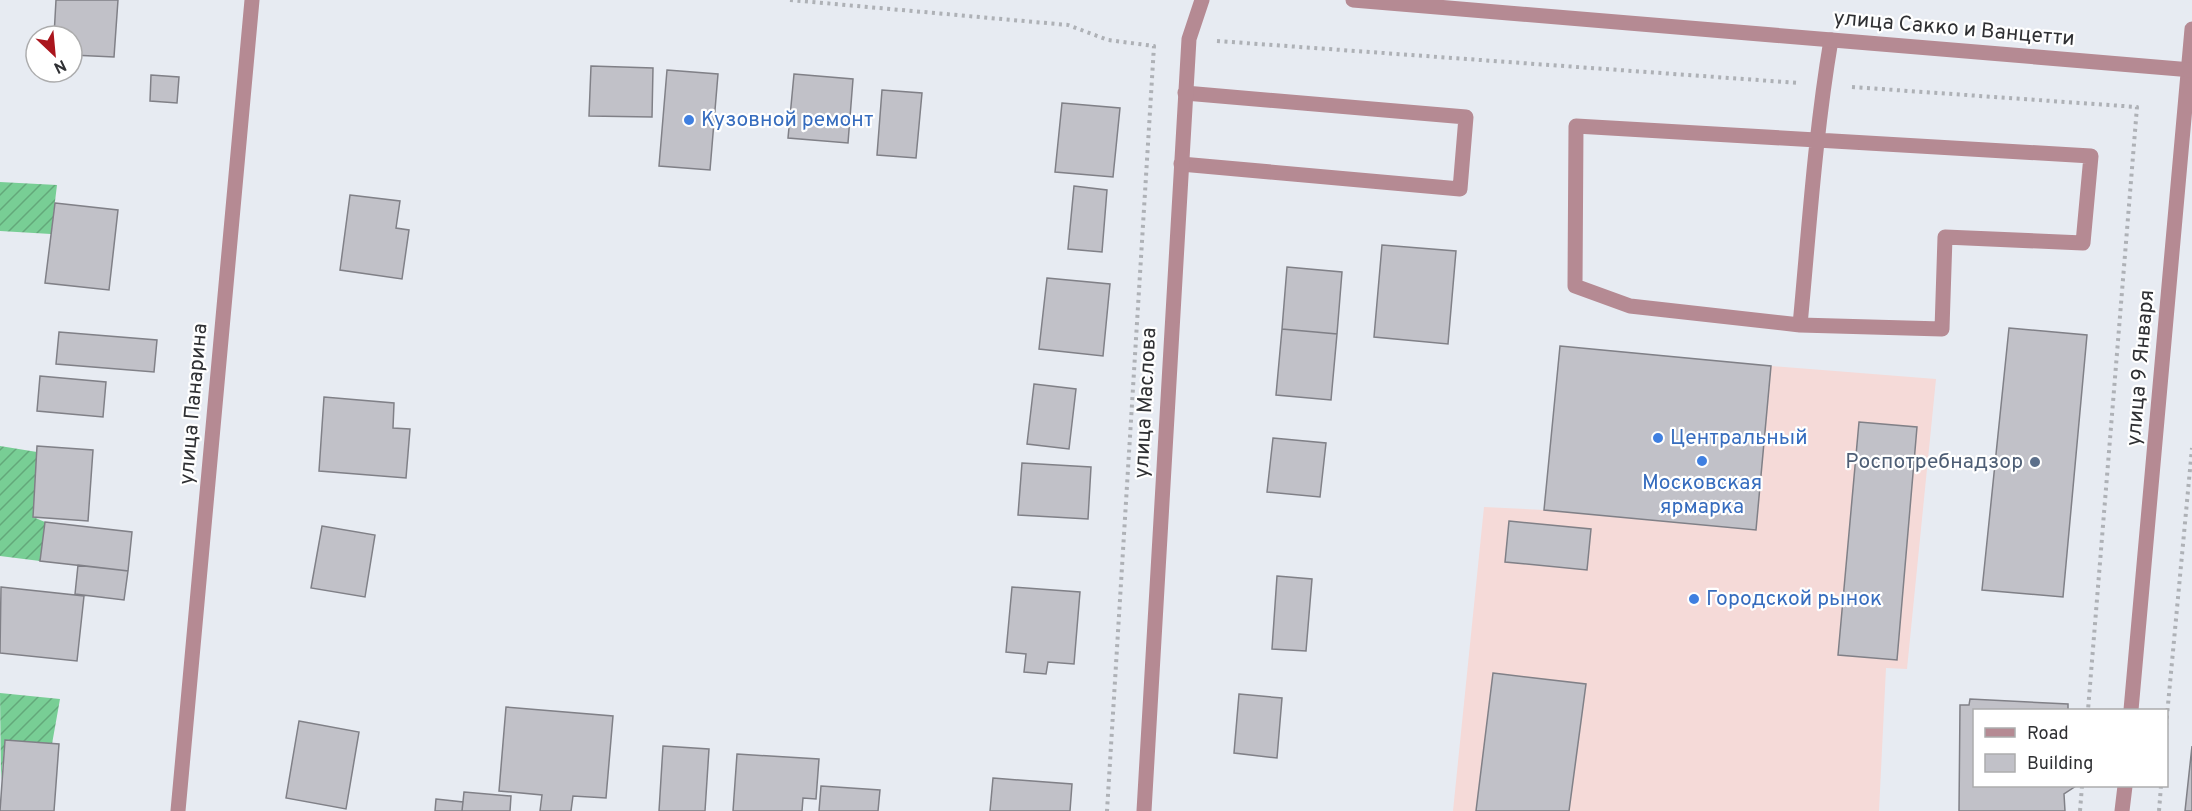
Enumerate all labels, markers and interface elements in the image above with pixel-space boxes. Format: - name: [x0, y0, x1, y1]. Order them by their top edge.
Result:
- street label: улица Сакко и Ванцетти: [1832, 5, 2076, 53]
- north arrow: [24, 24, 84, 84]
- text: N: [50, 54, 69, 77]
- place label: Кузовной ремонт: [701, 107, 873, 134]
- marker: Кузовной ремонт: [682, 113, 696, 127]
- street label: улица 9 Января: [2121, 289, 2161, 447]
- street label: улица Панарина: [173, 322, 215, 486]
- street label: улица Маслова: [1129, 327, 1163, 479]
- place label: Центральный: [1670, 425, 1808, 452]
- marker: Центральный: [1651, 431, 1665, 445]
- place label: Роспотребнадзор: [1845, 449, 2023, 476]
- marker: Московская ярмарка: [1695, 454, 1709, 468]
- marker: Роспотребнадзор: [2028, 455, 2042, 469]
- place label: Московская ярмарка: [1642, 470, 1762, 521]
- place label: Городской рынок: [1706, 586, 1882, 613]
- marker: Городской рынок: [1687, 592, 1701, 606]
- legend: [1973, 709, 2168, 787]
- text: Road: [2027, 723, 2069, 746]
- text: Building: [2027, 753, 2093, 776]

